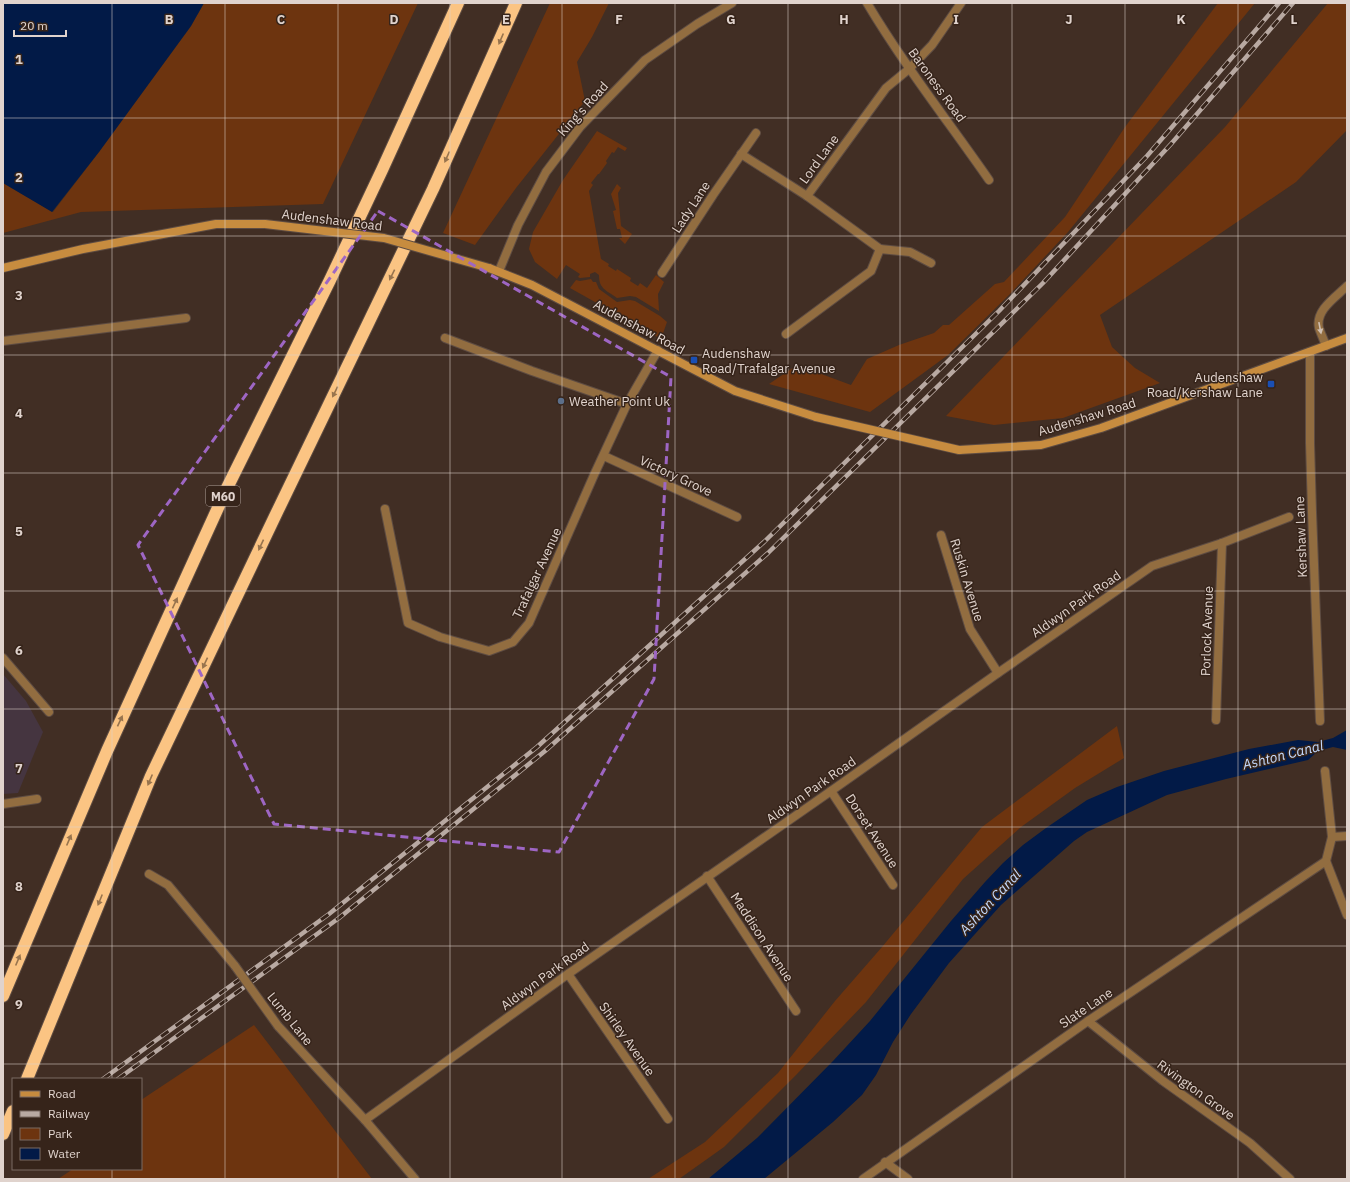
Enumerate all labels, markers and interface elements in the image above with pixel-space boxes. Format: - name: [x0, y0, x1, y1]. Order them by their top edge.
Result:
- text: B: [165, 11, 174, 28]
- text: C: [277, 11, 286, 28]
- text: D: [389, 11, 399, 28]
- text: E: [502, 11, 510, 28]
- text: F: [615, 11, 623, 28]
- text: G: [726, 11, 736, 28]
- text: H: [839, 11, 849, 28]
- text: I: [953, 11, 959, 28]
- text: J: [1065, 11, 1073, 28]
- text: K: [1176, 11, 1186, 28]
- text: L: [1291, 11, 1298, 28]
- scale bar: [14, 12, 66, 38]
- text: 20 m: [20, 18, 48, 33]
- one-way arrow: [497, 33, 503, 45]
- street label: Baroness Road: [904, 45, 970, 125]
- text: 1: [15, 51, 23, 68]
- street label: King's Road: [554, 78, 612, 140]
- street label: Lord Lane: [795, 131, 843, 187]
- one-way arrow: [444, 152, 450, 163]
- text: 2: [15, 169, 23, 186]
- street label: Lady Lane: [668, 178, 714, 236]
- street label: Audenshaw Road: [281, 205, 383, 235]
- one-way arrow: [388, 269, 395, 281]
- text: 3: [15, 287, 23, 304]
- street label: Audenshaw Road: [590, 296, 688, 358]
- one-way arrow: [1318, 322, 1324, 334]
- place label: Audenshaw Road/Trafalgar Avenue: [702, 345, 835, 377]
- marker: Audenshaw Road/Trafalgar Avenue: [689, 355, 699, 365]
- place label: Audenshaw Road/Kershaw Lane: [1147, 369, 1263, 401]
- marker: Audenshaw Road/Kershaw Lane: [1266, 379, 1276, 389]
- one-way arrow: [332, 386, 338, 398]
- place label: Weather Point Uk: [569, 393, 670, 410]
- street label: Audenshaw Road: [1036, 394, 1138, 440]
- marker: Weather Point Uk: [556, 396, 566, 406]
- text: 4: [15, 405, 23, 422]
- street label: Victory Grove: [637, 452, 715, 500]
- road number: M60: [206, 486, 240, 506]
- street label: Kershaw Lane: [1291, 496, 1311, 578]
- text: 5: [15, 523, 23, 540]
- street label: Trafalgar Avenue: [509, 525, 565, 621]
- street label: Ruskin Avenue: [946, 536, 988, 624]
- one-way arrow: [258, 539, 264, 551]
- street label: Aldwyn Park Road: [1028, 567, 1124, 641]
- street label: Porlock Avenue: [1197, 586, 1217, 676]
- one-way arrow: [171, 597, 178, 609]
- text: 6: [15, 642, 23, 659]
- one-way arrow: [202, 657, 208, 668]
- one-way arrow: [118, 715, 124, 727]
- water label: Ashton Canal: [1240, 736, 1326, 774]
- street label: Aldwyn Park Road: [763, 753, 859, 827]
- text: 7: [15, 760, 23, 777]
- one-way arrow: [146, 775, 152, 787]
- street label: Dorset Avenue: [842, 791, 902, 871]
- one-way arrow: [66, 835, 72, 846]
- water label: Ashton Canal: [955, 865, 1025, 939]
- text: 8: [15, 878, 23, 895]
- street label: Maddison Avenue: [727, 889, 797, 985]
- one-way arrow: [97, 895, 103, 907]
- street label: Aldwyn Park Road: [497, 938, 593, 1014]
- one-way arrow: [15, 955, 21, 966]
- street label: Slate Lane: [1056, 984, 1116, 1032]
- street label: Lumb Lane: [263, 989, 317, 1049]
- text: 9: [15, 996, 23, 1013]
- street label: Shirley Avenue: [595, 999, 659, 1079]
- street label: Rivington Grove: [1154, 1056, 1238, 1124]
- legend: [12, 1078, 142, 1170]
- text: Road: [48, 1086, 76, 1101]
- text: Railway: [48, 1106, 90, 1121]
- text: Park: [48, 1126, 73, 1141]
- text: Water: [48, 1146, 81, 1161]

